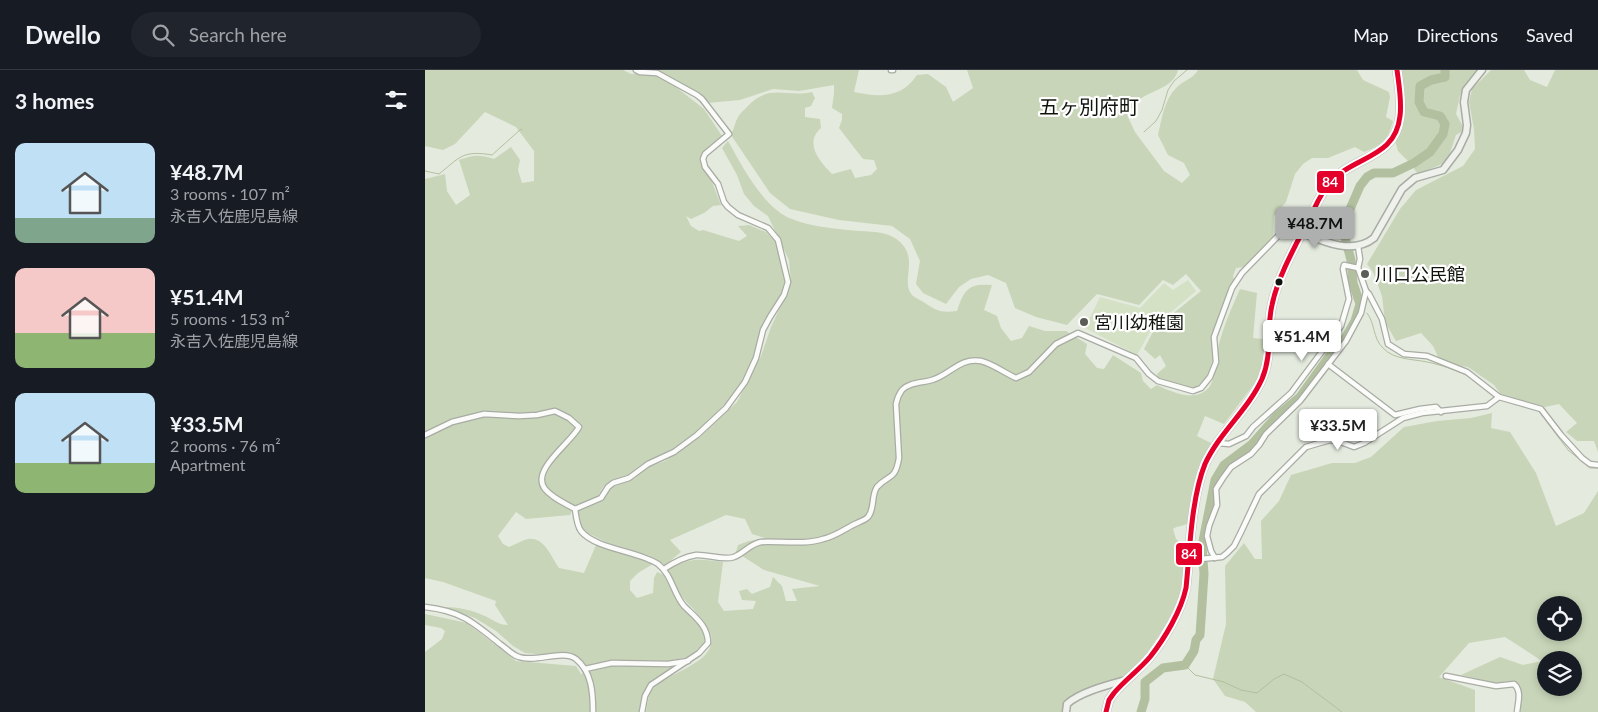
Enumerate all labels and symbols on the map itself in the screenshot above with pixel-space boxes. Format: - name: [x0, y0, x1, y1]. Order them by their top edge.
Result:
- district label: 五ヶ別府町: [1039, 94, 1139, 118]
- line badge: 84: [1316, 170, 1345, 194]
- text: 84: [1322, 173, 1338, 190]
- pin: ¥48.7M: [1274, 206, 1356, 249]
- place label: 川口公民館: [1375, 263, 1465, 285]
- marker: 川口公民館: [1359, 268, 1371, 280]
- unlabelled marker: [1274, 277, 1284, 287]
- place label: 宮川幼稚園: [1094, 311, 1184, 333]
- marker: 宮川幼稚園: [1078, 316, 1090, 328]
- pin: ¥51.4M: [1261, 320, 1343, 362]
- pin: ¥33.5M: [1297, 408, 1379, 451]
- line badge: 84: [1175, 542, 1203, 566]
- text: 84: [1181, 545, 1197, 562]

